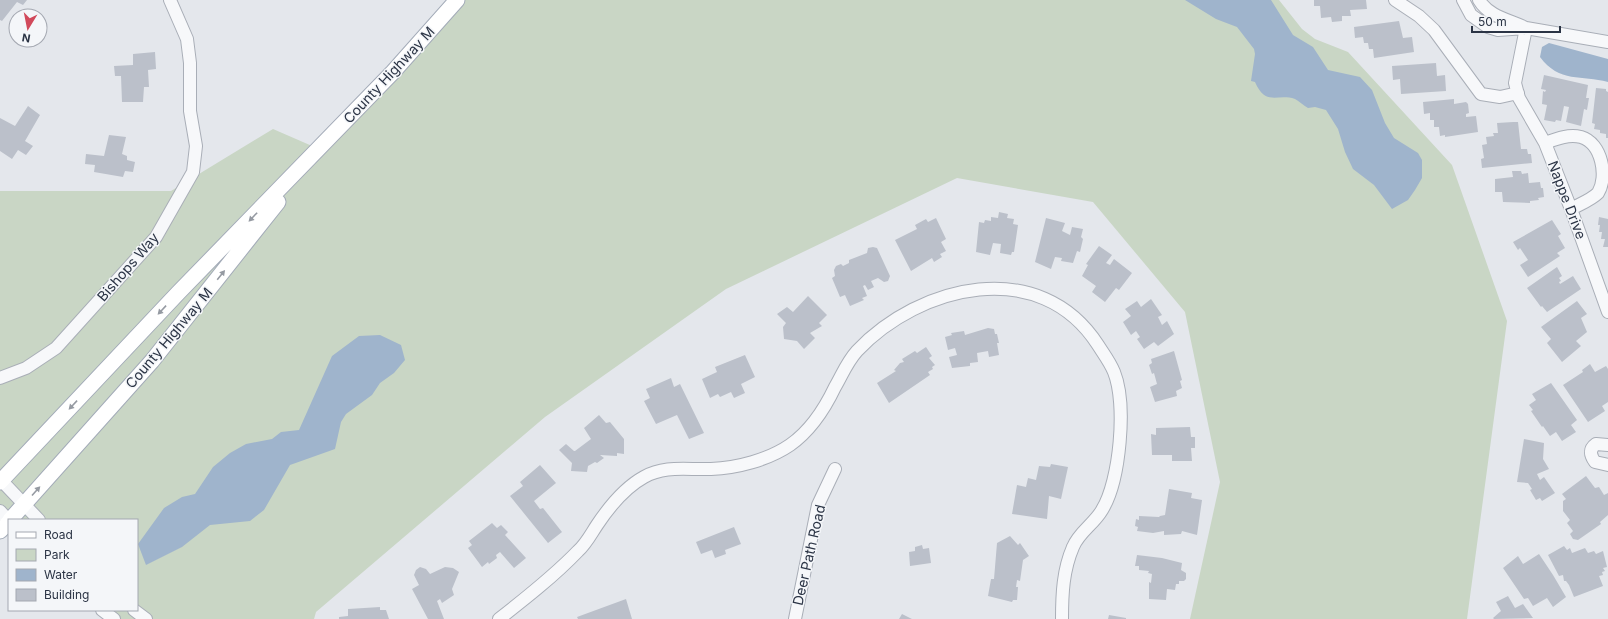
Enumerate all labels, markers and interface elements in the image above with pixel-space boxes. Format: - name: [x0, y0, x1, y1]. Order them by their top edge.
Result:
- north arrow: [8, 8, 48, 48]
- scale bar: [1472, 8, 1560, 34]
- text: 50 m: [1478, 14, 1507, 29]
- street label: County Highway M: [339, 23, 438, 127]
- text: N: [21, 30, 32, 45]
- street label: Nappe Drive: [1545, 158, 1590, 241]
- one-way arrow: [248, 212, 258, 222]
- street label: Bishops Way: [93, 229, 162, 304]
- one-way arrow: [217, 270, 226, 281]
- street label: County Highway M: [122, 284, 216, 391]
- one-way arrow: [158, 306, 167, 315]
- one-way arrow: [68, 400, 78, 410]
- one-way arrow: [32, 486, 41, 496]
- street label: Deer Path Road: [789, 503, 828, 607]
- legend: [8, 519, 138, 611]
- text: Road: [44, 527, 73, 542]
- text: Park: [44, 547, 70, 562]
- text: Water: [44, 567, 78, 582]
- text: Building: [44, 587, 89, 602]

